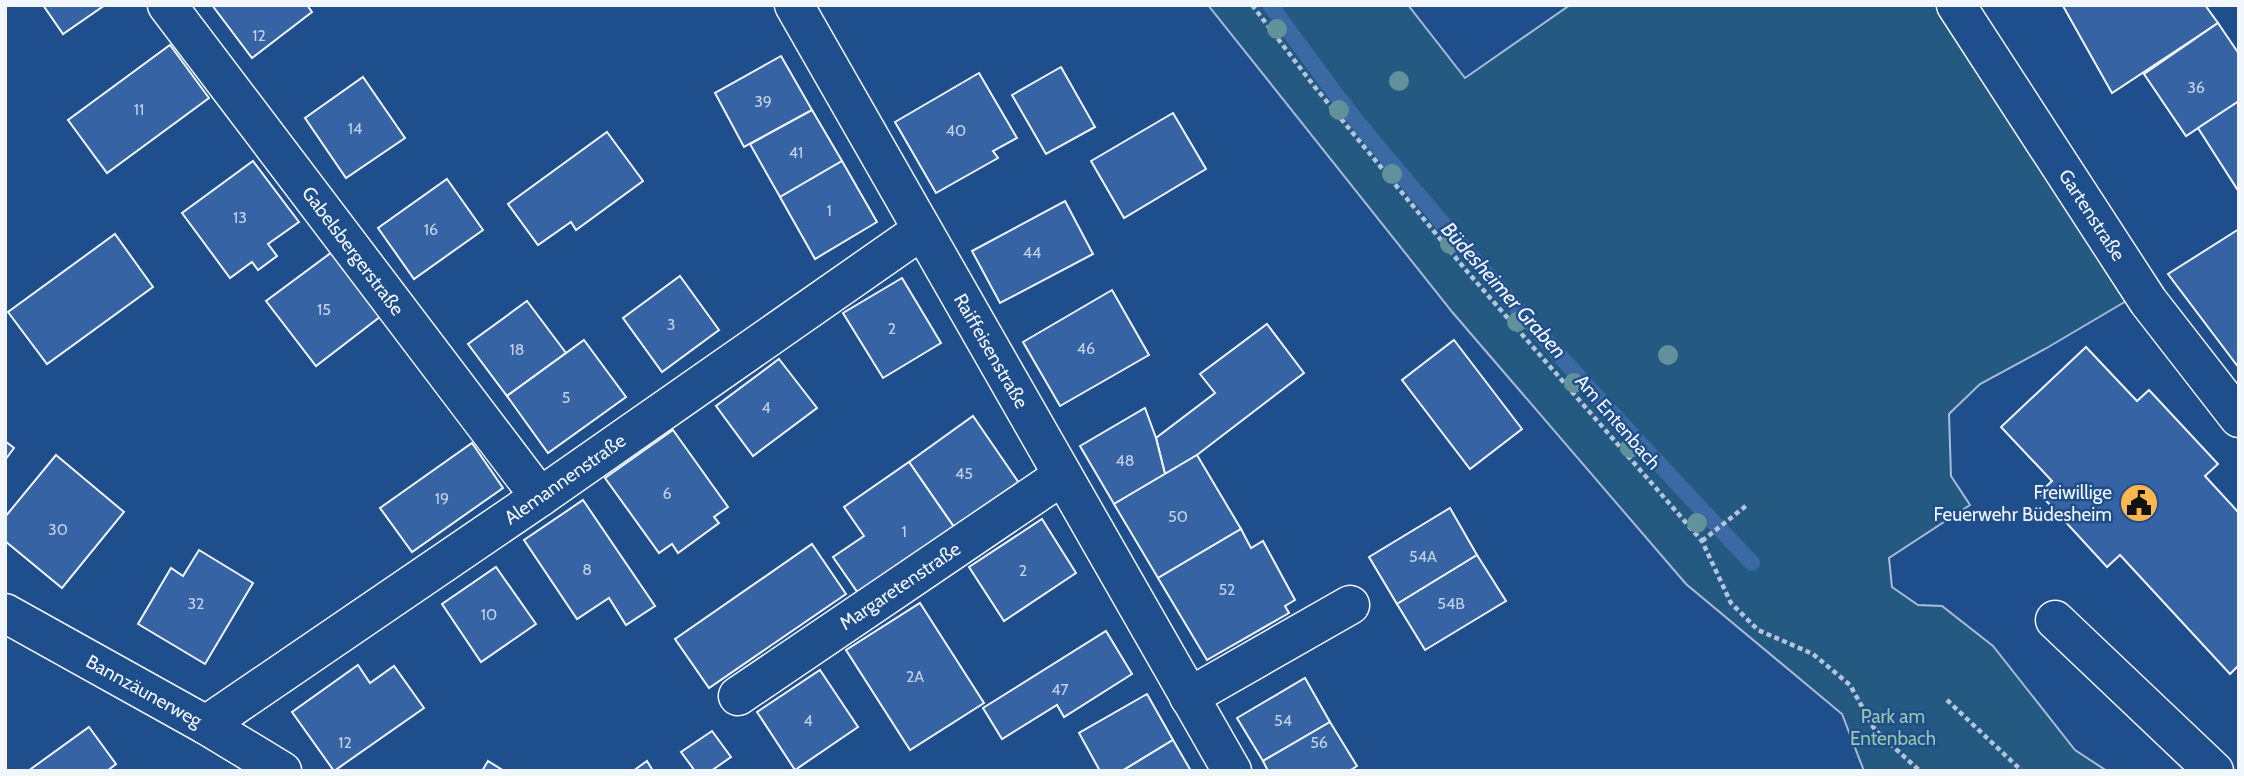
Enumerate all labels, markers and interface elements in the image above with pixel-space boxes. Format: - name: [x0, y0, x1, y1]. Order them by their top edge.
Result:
- house number: 12: [252, 26, 266, 45]
- house number: 36: [2187, 78, 2205, 97]
- house number: 39: [754, 92, 772, 111]
- house number: 11: [134, 100, 144, 119]
- house number: 14: [348, 119, 362, 138]
- house number: 40: [946, 121, 966, 140]
- house number: 41: [789, 143, 803, 162]
- street label: Gartenstraße: [2054, 165, 2130, 265]
- street label: Gabelsbergerstraße: [297, 182, 409, 320]
- house number: 1: [826, 201, 832, 220]
- house number: 13: [233, 208, 247, 227]
- water label: Büdesheimer Graben: [1436, 217, 1572, 363]
- house number: 16: [424, 220, 438, 239]
- house number: 44: [1023, 243, 1041, 262]
- street label: Raiffeisenstraße: [949, 290, 1033, 413]
- house number: 15: [317, 300, 331, 319]
- house number: 3: [667, 315, 675, 334]
- house number: 2: [888, 319, 896, 338]
- house number: 46: [1077, 339, 1095, 358]
- house number: 18: [510, 340, 524, 359]
- street label: Am Entenbach: [1570, 370, 1666, 474]
- house number: 5: [562, 388, 570, 407]
- house number: 4: [761, 398, 771, 417]
- street label: Alemannenstraße: [500, 428, 630, 529]
- house number: 48: [1116, 451, 1134, 470]
- house number: 45: [955, 464, 973, 483]
- place label: Freiwillige Feuerwehr Büdesheim: [1933, 481, 2112, 526]
- public building icon: Freiwillige Feuerwehr Büdesheim: [2118, 482, 2160, 524]
- house number: 6: [662, 484, 672, 503]
- house number: 19: [435, 489, 449, 508]
- house number: 50: [1168, 507, 1188, 526]
- house number: 30: [48, 520, 68, 539]
- house number: 1: [901, 522, 907, 541]
- street label: Margaretenstraße: [835, 537, 965, 635]
- house number: 54A: [1409, 547, 1437, 566]
- house number: 8: [582, 560, 592, 579]
- house number: 2: [1019, 561, 1027, 580]
- house number: 52: [1218, 580, 1236, 599]
- house number: 32: [187, 594, 205, 613]
- house number: 54B: [1437, 594, 1465, 613]
- house number: 10: [481, 605, 497, 624]
- street label: Bannzäunerweg: [82, 650, 206, 733]
- house number: 2A: [906, 667, 924, 686]
- house number: 47: [1051, 680, 1069, 699]
- park label: Park am Entenbach: [1850, 705, 1936, 750]
- house number: 4: [803, 711, 813, 730]
- house number: 54: [1274, 711, 1292, 730]
- house number: 12: [338, 733, 352, 752]
- house number: 56: [1310, 733, 1328, 752]

